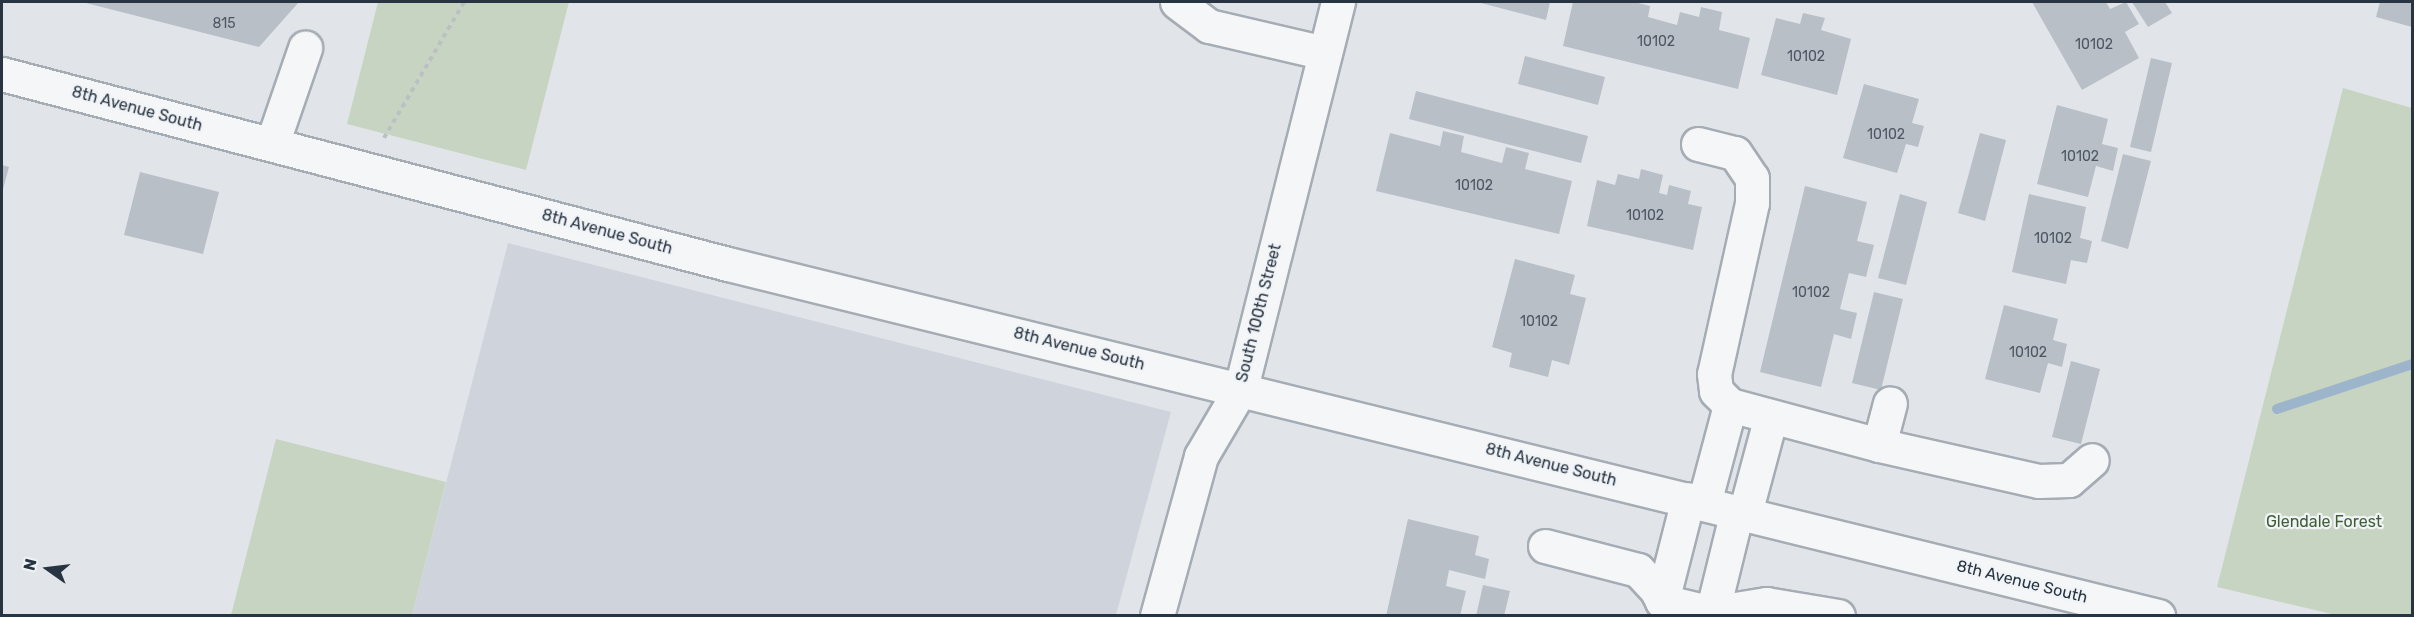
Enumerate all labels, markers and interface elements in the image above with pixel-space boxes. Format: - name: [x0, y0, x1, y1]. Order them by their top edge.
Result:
- house number: 815: [212, 16, 236, 32]
- house number: 10102: [1637, 34, 1675, 50]
- house number: 10102: [2075, 37, 2113, 53]
- house number: 10102: [1787, 49, 1825, 65]
- street label: 8th Avenue South: [69, 82, 205, 136]
- house number: 10102: [1867, 127, 1905, 143]
- house number: 10102: [2061, 149, 2099, 165]
- house number: 10102: [1455, 178, 1493, 194]
- street label: 8th Avenue South: [539, 205, 675, 259]
- house number: 10102: [1626, 208, 1664, 224]
- house number: 10102: [2034, 231, 2072, 247]
- street label: South 100th Street: [1233, 242, 1285, 384]
- house number: 10102: [1792, 285, 1830, 301]
- house number: 10102: [1520, 314, 1558, 330]
- street label: 8th Avenue South: [1011, 323, 1147, 375]
- house number: 10102: [2009, 345, 2047, 361]
- street label: 8th Avenue South: [1483, 439, 1619, 491]
- park label: Glendale Forest: [2266, 512, 2382, 532]
- north arrow: [18, 539, 78, 599]
- street label: 8th Avenue South: [1954, 556, 2090, 608]
- text: N: [19, 557, 41, 572]

